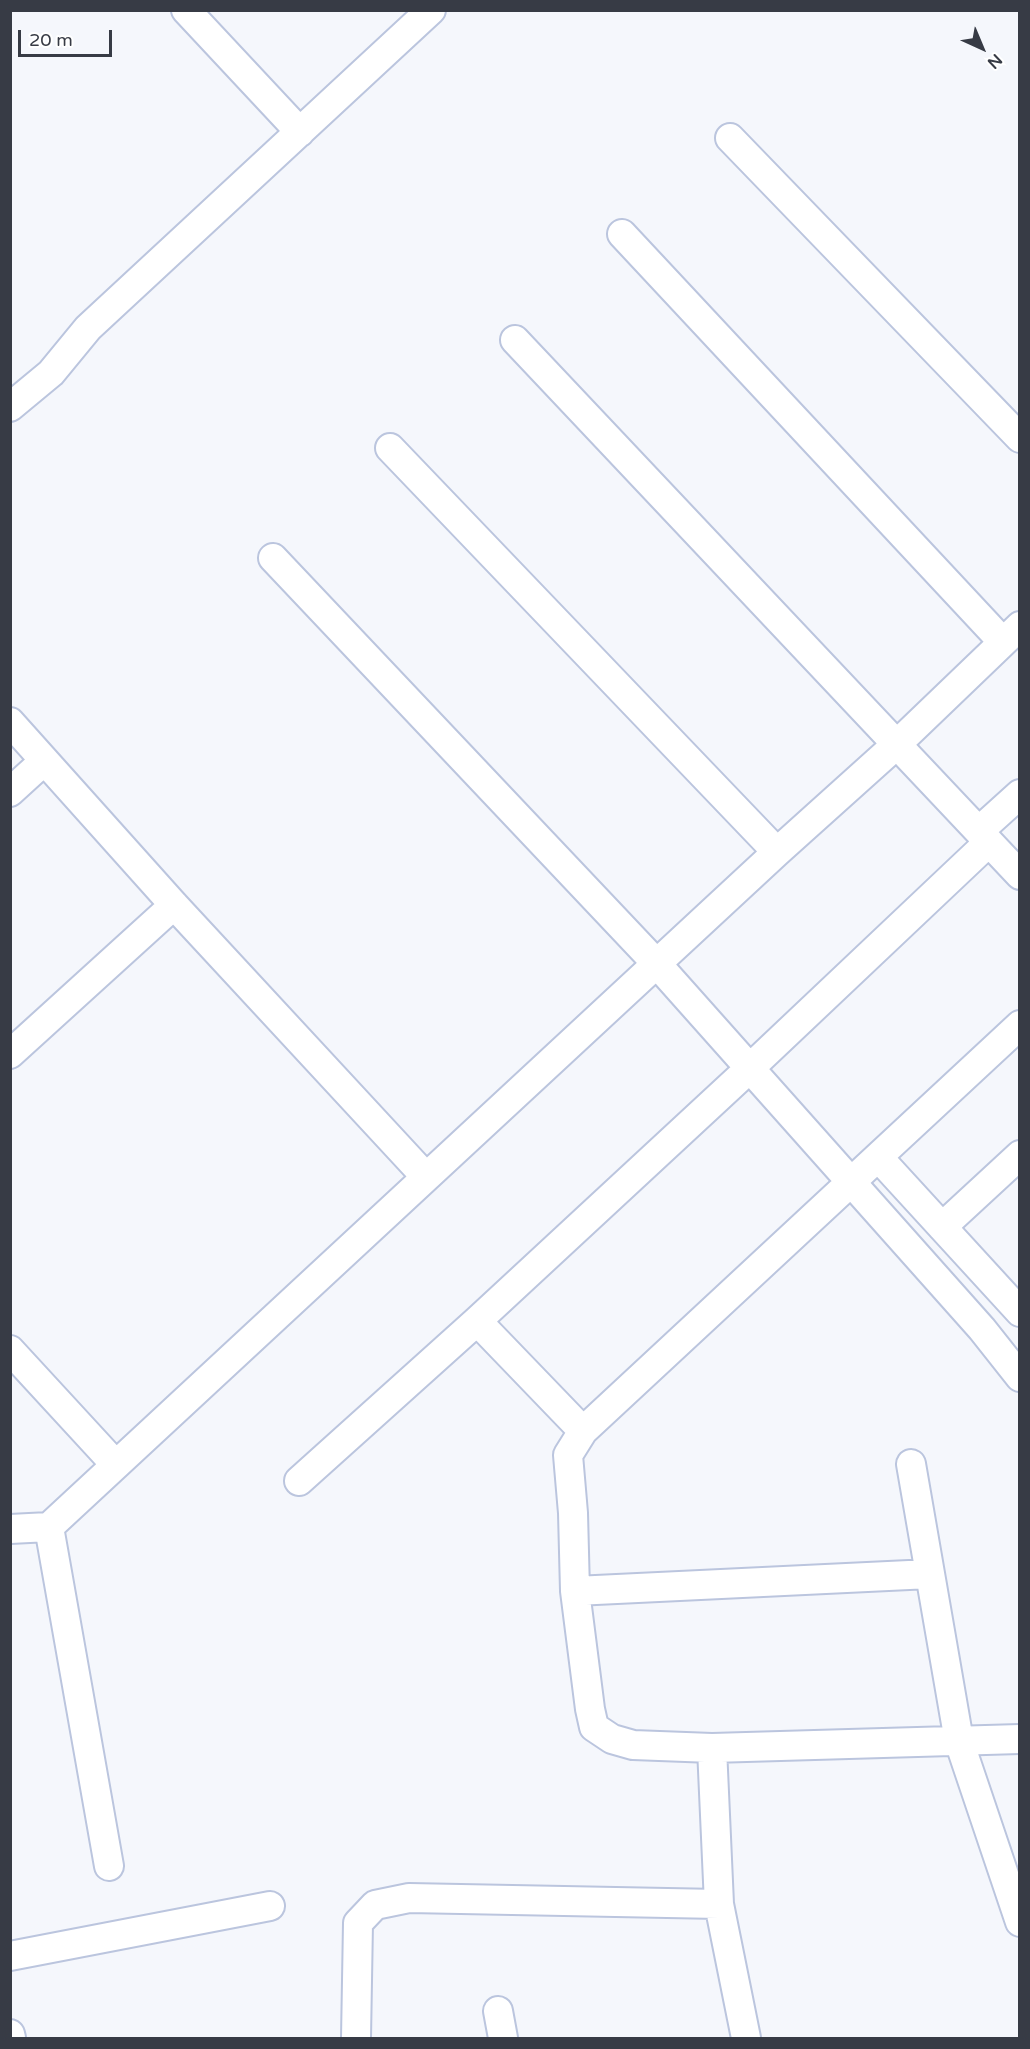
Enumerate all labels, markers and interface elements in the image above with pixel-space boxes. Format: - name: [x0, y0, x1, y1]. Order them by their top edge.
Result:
- scale bar: [21, 18, 116, 56]
- north arrow: [952, 18, 1012, 78]
- text: 20 m: [29, 29, 73, 51]
- text: N: [983, 49, 1006, 73]

